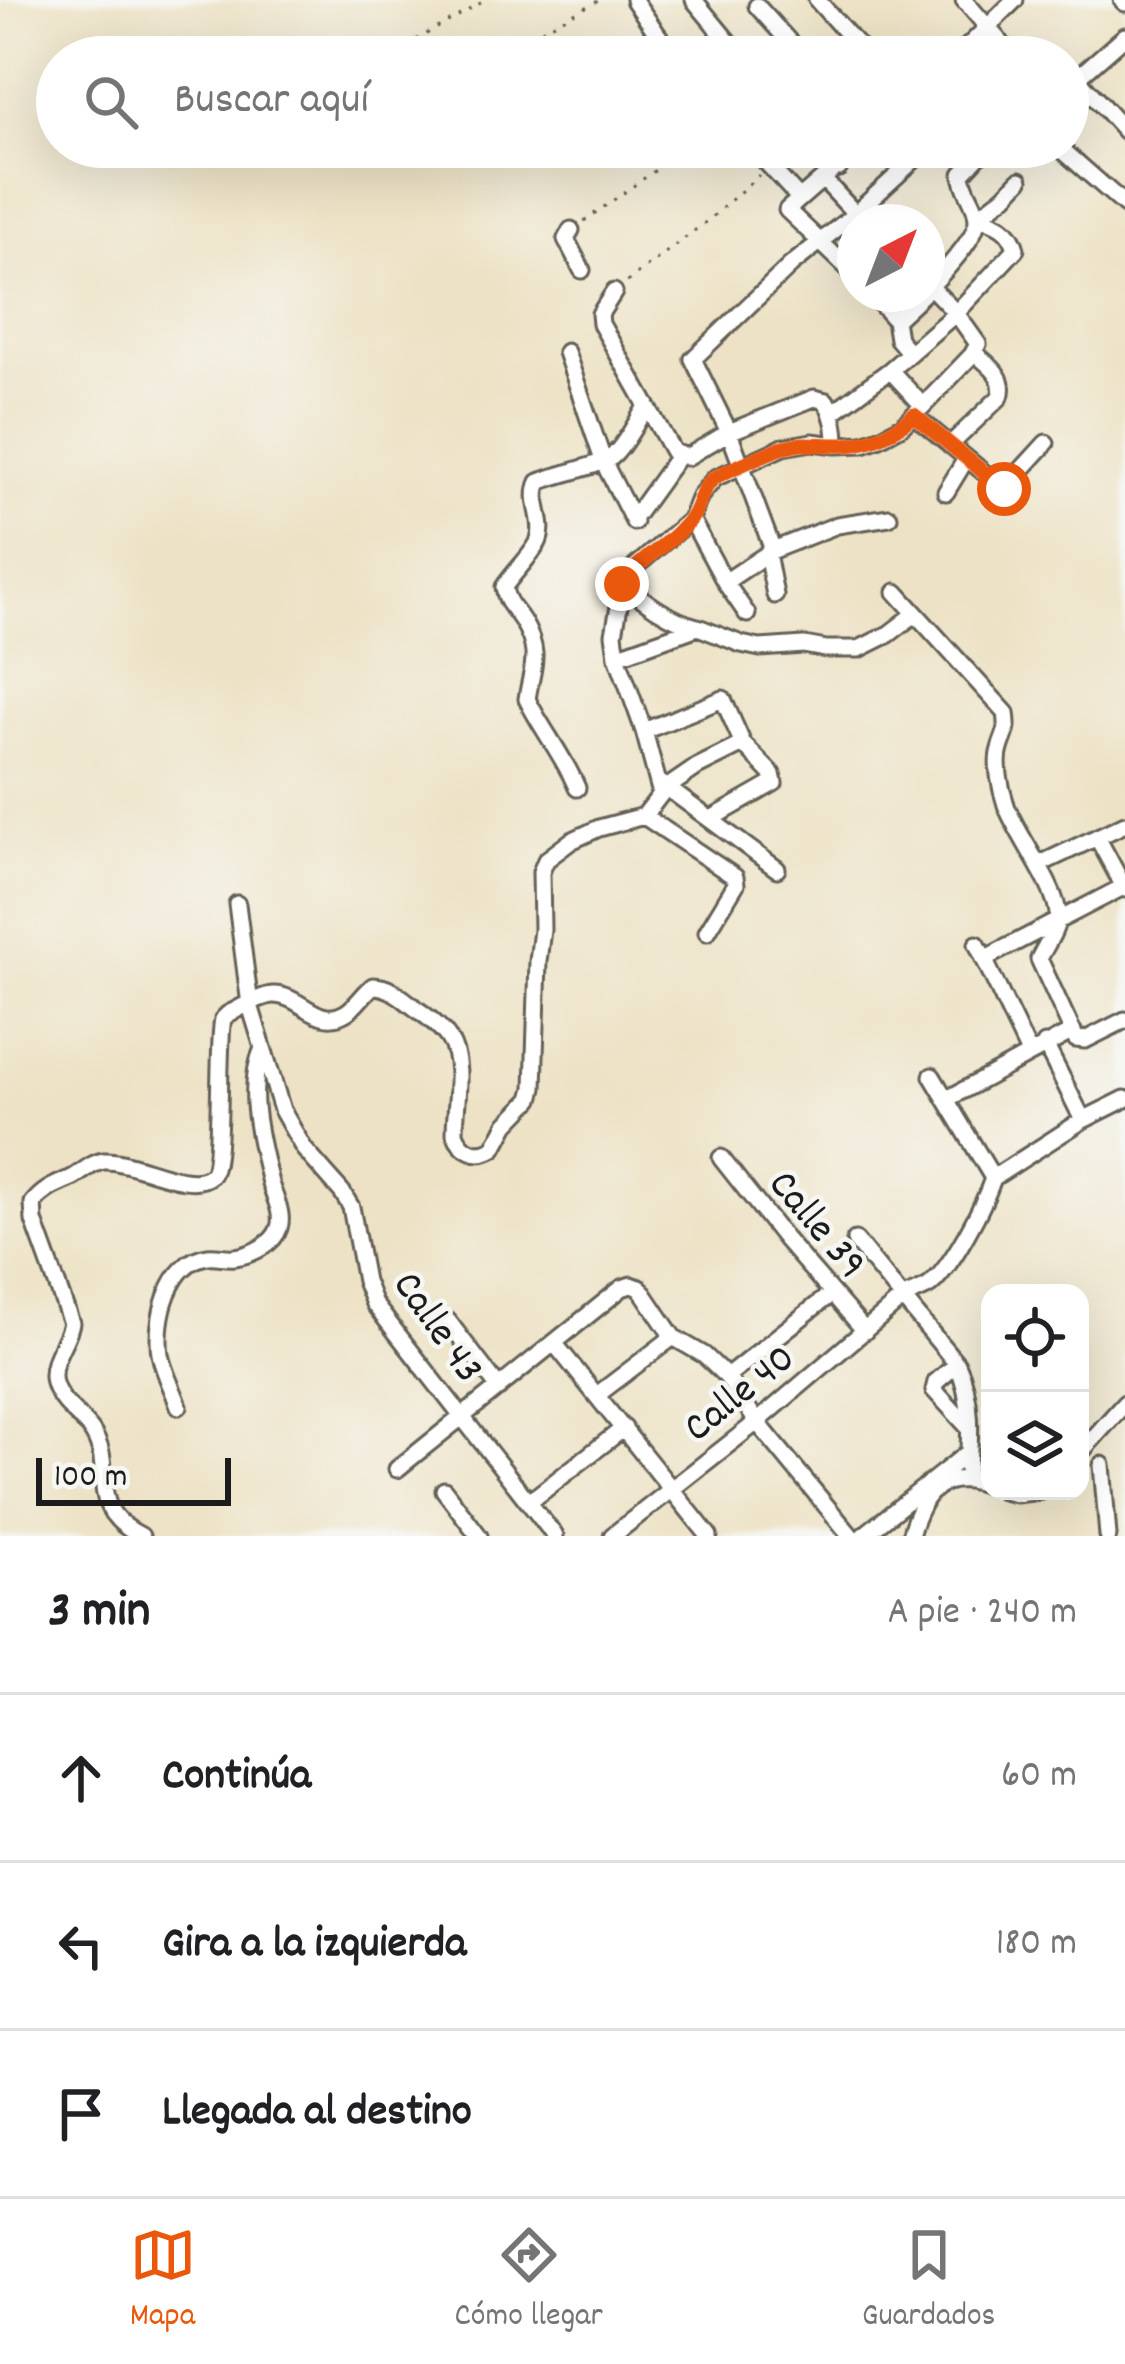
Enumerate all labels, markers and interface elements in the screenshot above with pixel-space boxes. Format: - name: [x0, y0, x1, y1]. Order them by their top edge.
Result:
- search box: [36, 36, 1089, 168]
- icon: search: [78, 69, 144, 135]
- text: Buscar aquí: [174, 70, 369, 134]
- north arrow: [837, 204, 945, 312]
- route start: [977, 462, 1031, 516]
- route end: [595, 557, 649, 611]
- street label: Calle 39: [751, 1159, 878, 1294]
- street label: Calle 43: [375, 1261, 496, 1397]
- map controls: [981, 1284, 1089, 1500]
- button: locate: [981, 1284, 1089, 1392]
- street label: Calle 40: [672, 1332, 810, 1459]
- button: layers: [981, 1392, 1089, 1500]
- scale bar: [36, 1452, 231, 1505]
- text: 100 m: [54, 1455, 127, 1502]
- text: 3 min: [48, 1578, 150, 1650]
- text: A pie · 240 m: [887, 1587, 1077, 1642]
- icon: ahead: [48, 1745, 114, 1811]
- text: Continúa: [162, 1746, 311, 1810]
- text: 60 m: [1001, 1750, 1077, 1805]
- icon: left: [48, 1913, 114, 1979]
- text: Gira a la izquierda: [162, 1914, 466, 1978]
- text: 180 m: [996, 1918, 1077, 1973]
- icon: arrive: [48, 2081, 114, 2147]
- text: Llegada al destino: [162, 2082, 472, 2146]
- tab: Mapa: [130, 2222, 196, 2341]
- tab: Cómo llegar: [455, 2222, 603, 2341]
- tab: Guardados: [862, 2222, 995, 2341]

